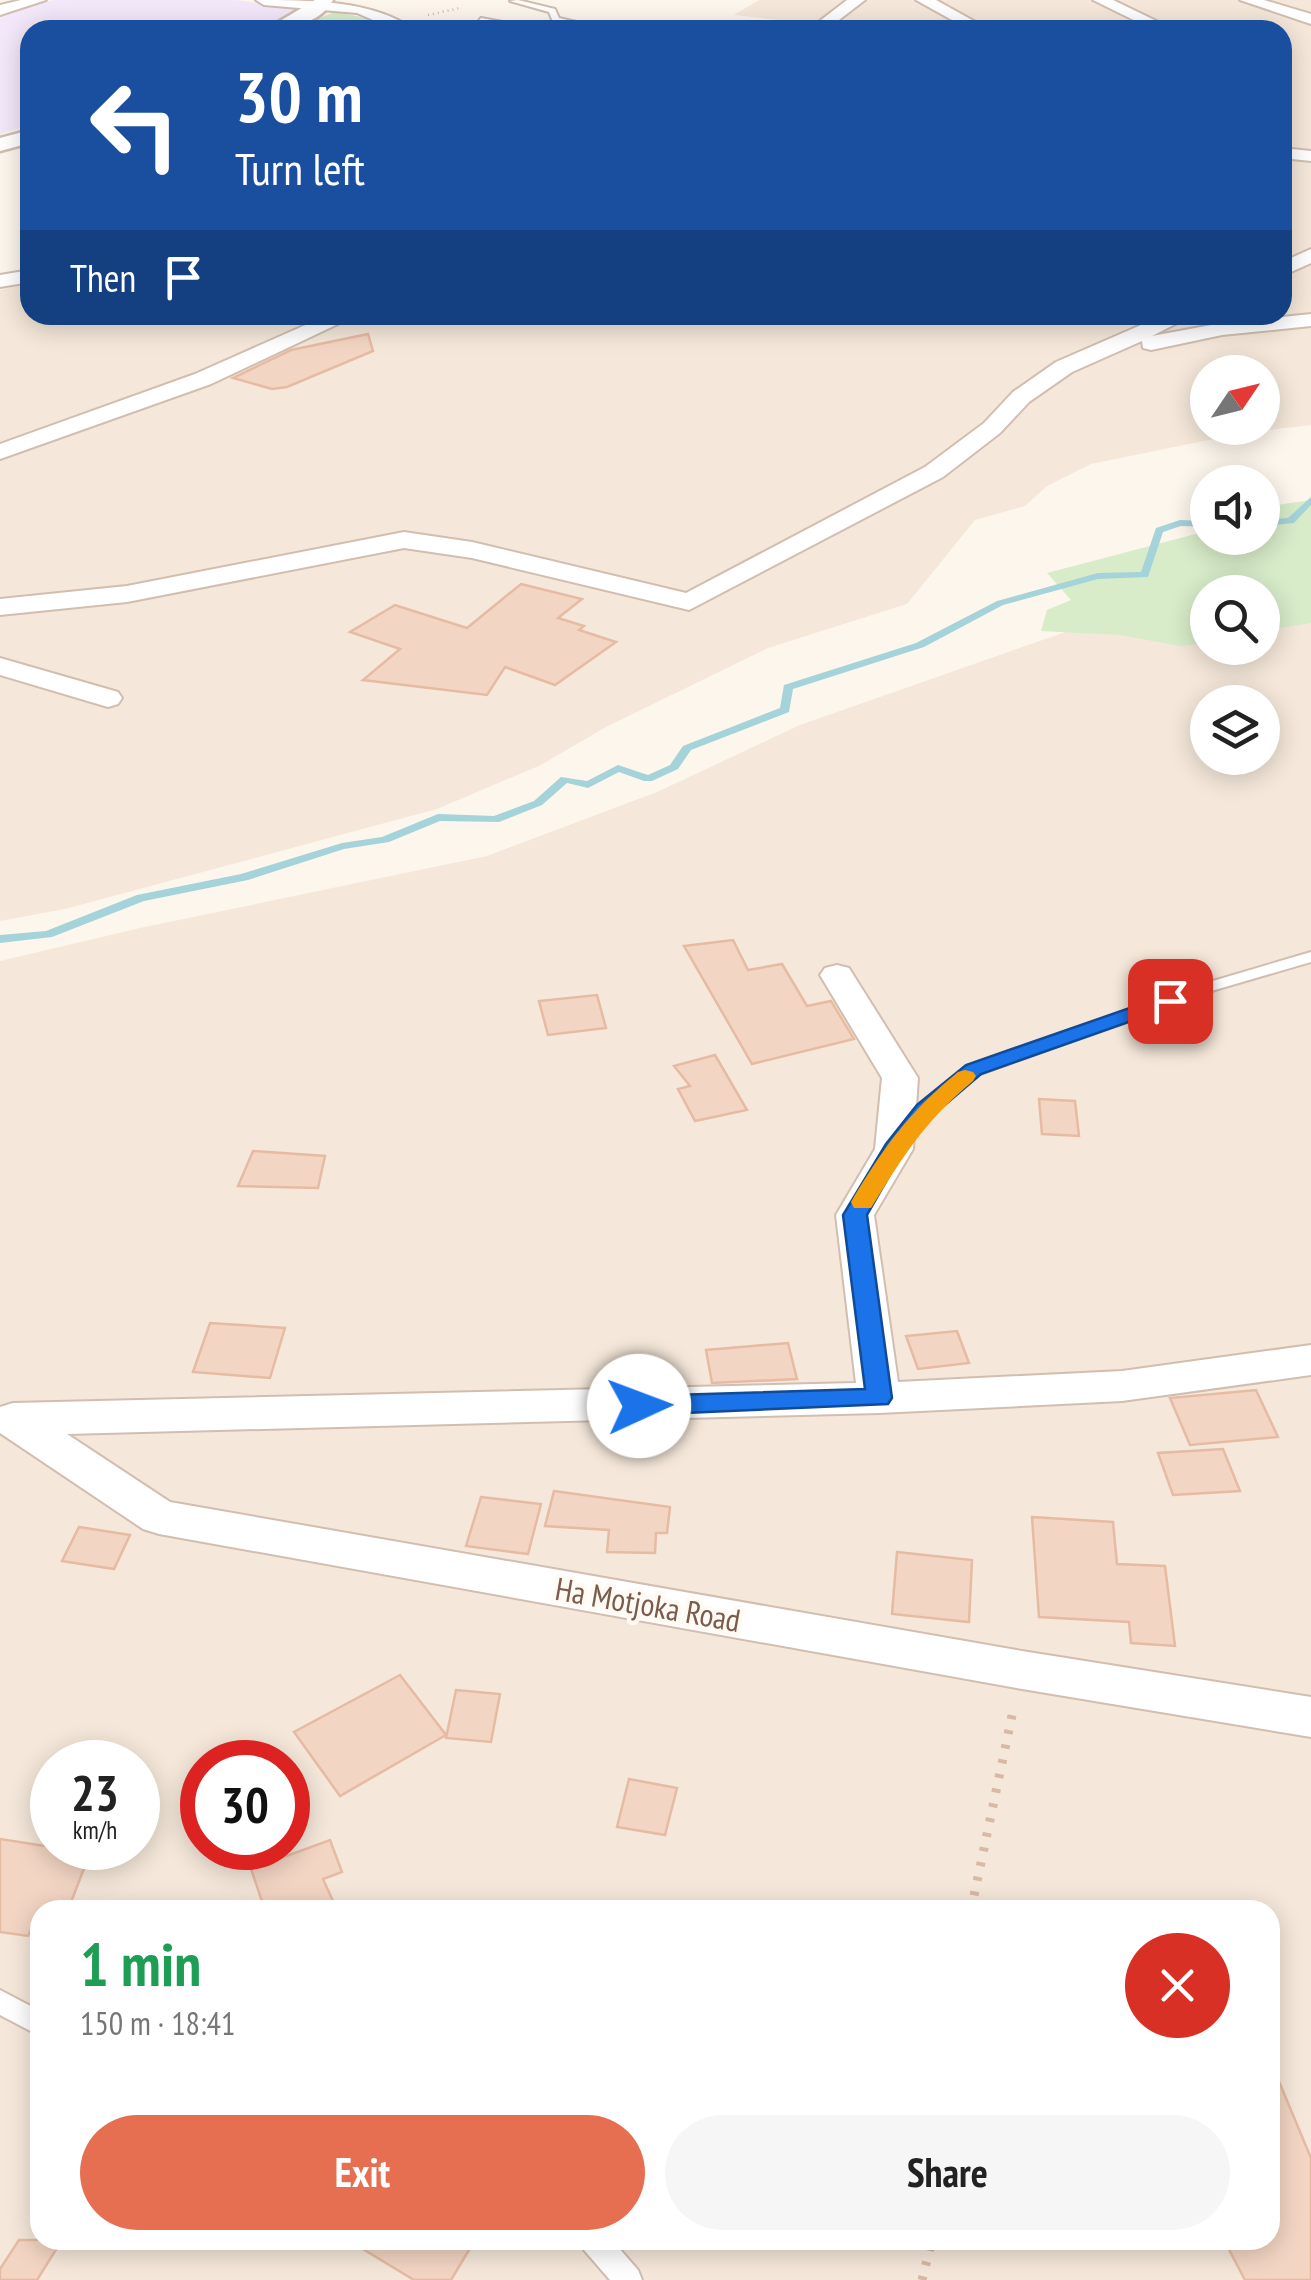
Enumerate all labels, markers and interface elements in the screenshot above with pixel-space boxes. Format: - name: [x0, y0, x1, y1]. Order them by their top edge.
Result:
- text: 30 m: [235, 51, 363, 141]
- icon: left: [70, 60, 200, 190]
- text: Turn left: [235, 139, 365, 197]
- icon: arrive: [156, 250, 211, 305]
- text: Then: [70, 253, 136, 302]
- north arrow: [1190, 355, 1280, 445]
- map controls: [1190, 355, 1280, 775]
- button: sound: [1190, 465, 1280, 555]
- button: search: [1190, 575, 1280, 665]
- button: layers: [1190, 685, 1280, 775]
- pin: [1128, 959, 1213, 1044]
- icon: arrive: [1143, 974, 1198, 1029]
- position arrow: [587, 1354, 691, 1458]
- street label: Ha Motjoka Road: [552, 1567, 744, 1641]
- speed limit sign: 30: [180, 1740, 310, 1870]
- text: 23: [71, 1760, 119, 1825]
- text: km/h: [73, 1814, 117, 1846]
- text: 1 min: [80, 1925, 201, 2003]
- button: close: [1125, 1933, 1230, 2038]
- text: 150 m · 18:41: [80, 2002, 235, 2044]
- button: Exit: [80, 2115, 645, 2230]
- button: Share: [665, 2115, 1230, 2230]

